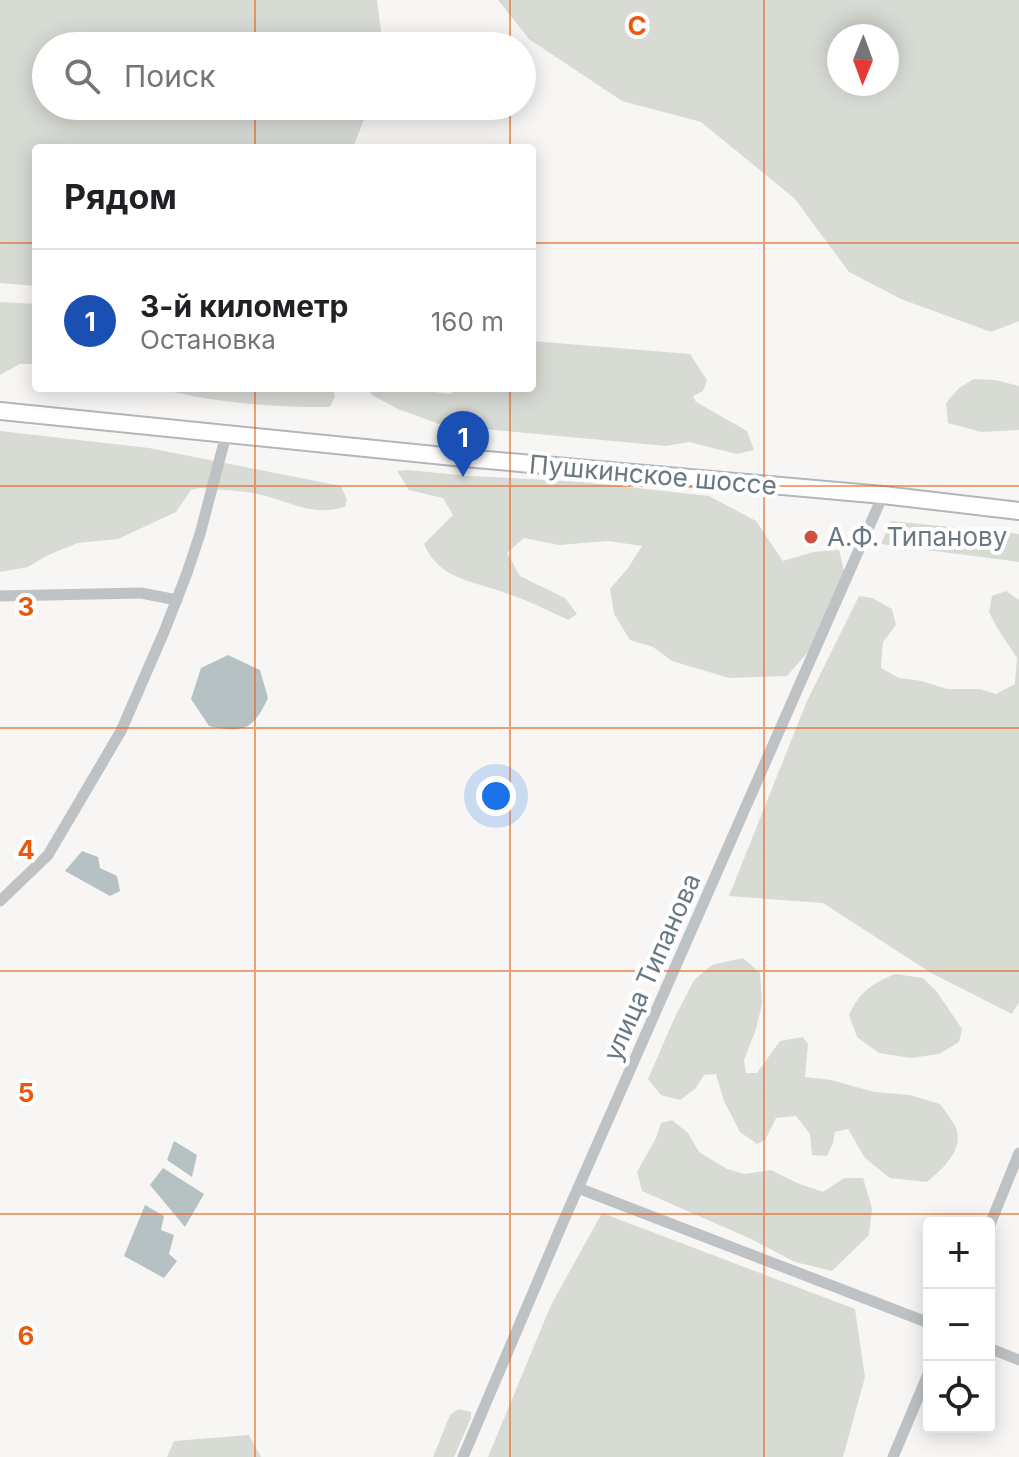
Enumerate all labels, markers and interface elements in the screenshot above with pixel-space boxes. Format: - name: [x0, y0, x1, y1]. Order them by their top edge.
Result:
- text: C: [627, 10, 647, 41]
- north arrow: [827, 24, 899, 96]
- search box: [32, 32, 536, 120]
- icon: search: [60, 54, 104, 98]
- text: Поиск: [124, 58, 215, 94]
- text: Рядом: [64, 176, 177, 217]
- text: 3-й километр: [140, 288, 349, 324]
- text: 1: [84, 306, 96, 337]
- text: 160 m: [431, 306, 504, 337]
- text: Остановка: [140, 324, 276, 355]
- pin: 1: [437, 411, 489, 477]
- street label: Пушкинское шоссе: [528, 448, 778, 501]
- place label: А.Ф. Типанову: [827, 521, 1007, 552]
- marker: А.Ф. Типанову: [802, 528, 820, 546]
- text: 3: [18, 591, 34, 622]
- your location: [476, 776, 516, 816]
- text: 4: [17, 834, 35, 865]
- street label: улица Типанова: [596, 868, 707, 1065]
- text: 5: [18, 1077, 34, 1108]
- map controls: [923, 1217, 995, 1433]
- button: +: [923, 1217, 995, 1289]
- button: −: [923, 1289, 995, 1361]
- text: 6: [18, 1320, 34, 1351]
- button: locate: [923, 1361, 995, 1433]

